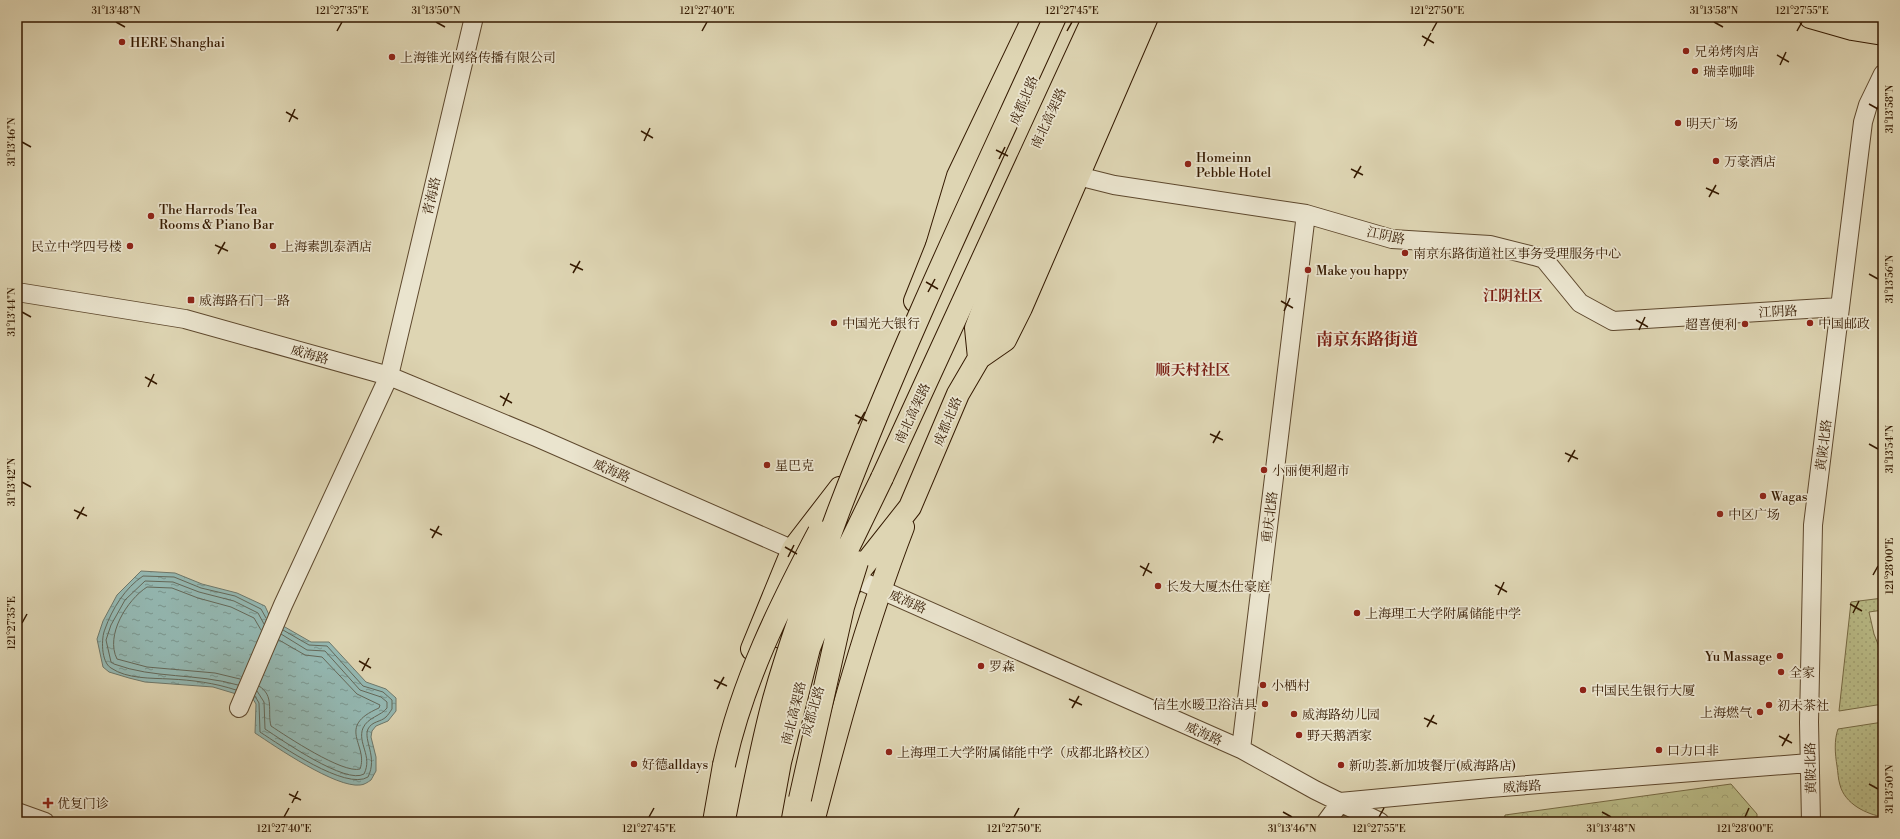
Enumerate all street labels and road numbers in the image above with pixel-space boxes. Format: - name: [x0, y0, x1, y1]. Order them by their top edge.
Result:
- street label: 成都北路: [1006, 73, 1041, 127]
- street label: 南北高架路: [1028, 86, 1070, 151]
- street label: 青海路: [420, 175, 444, 217]
- street label: 江阴路: [1365, 224, 1407, 248]
- street label: 江阴路: [1758, 303, 1798, 321]
- street label: 威海路: [289, 342, 331, 368]
- street label: 南北高架路: [892, 381, 934, 446]
- street label: 成都北路: [930, 394, 965, 448]
- street label: 黄陂北路: [1813, 418, 1835, 472]
- street label: 威海路: [591, 456, 633, 486]
- street label: 重庆北路: [1259, 490, 1281, 544]
- street label: 威海路: [887, 587, 929, 617]
- street label: 南北高架路: [778, 680, 810, 747]
- street label: 成都北路: [798, 684, 828, 738]
- street label: 威海路: [1183, 719, 1225, 749]
- street label: 黄陂北路: [1803, 742, 1819, 794]
- street label: 威海路: [1502, 778, 1542, 796]

